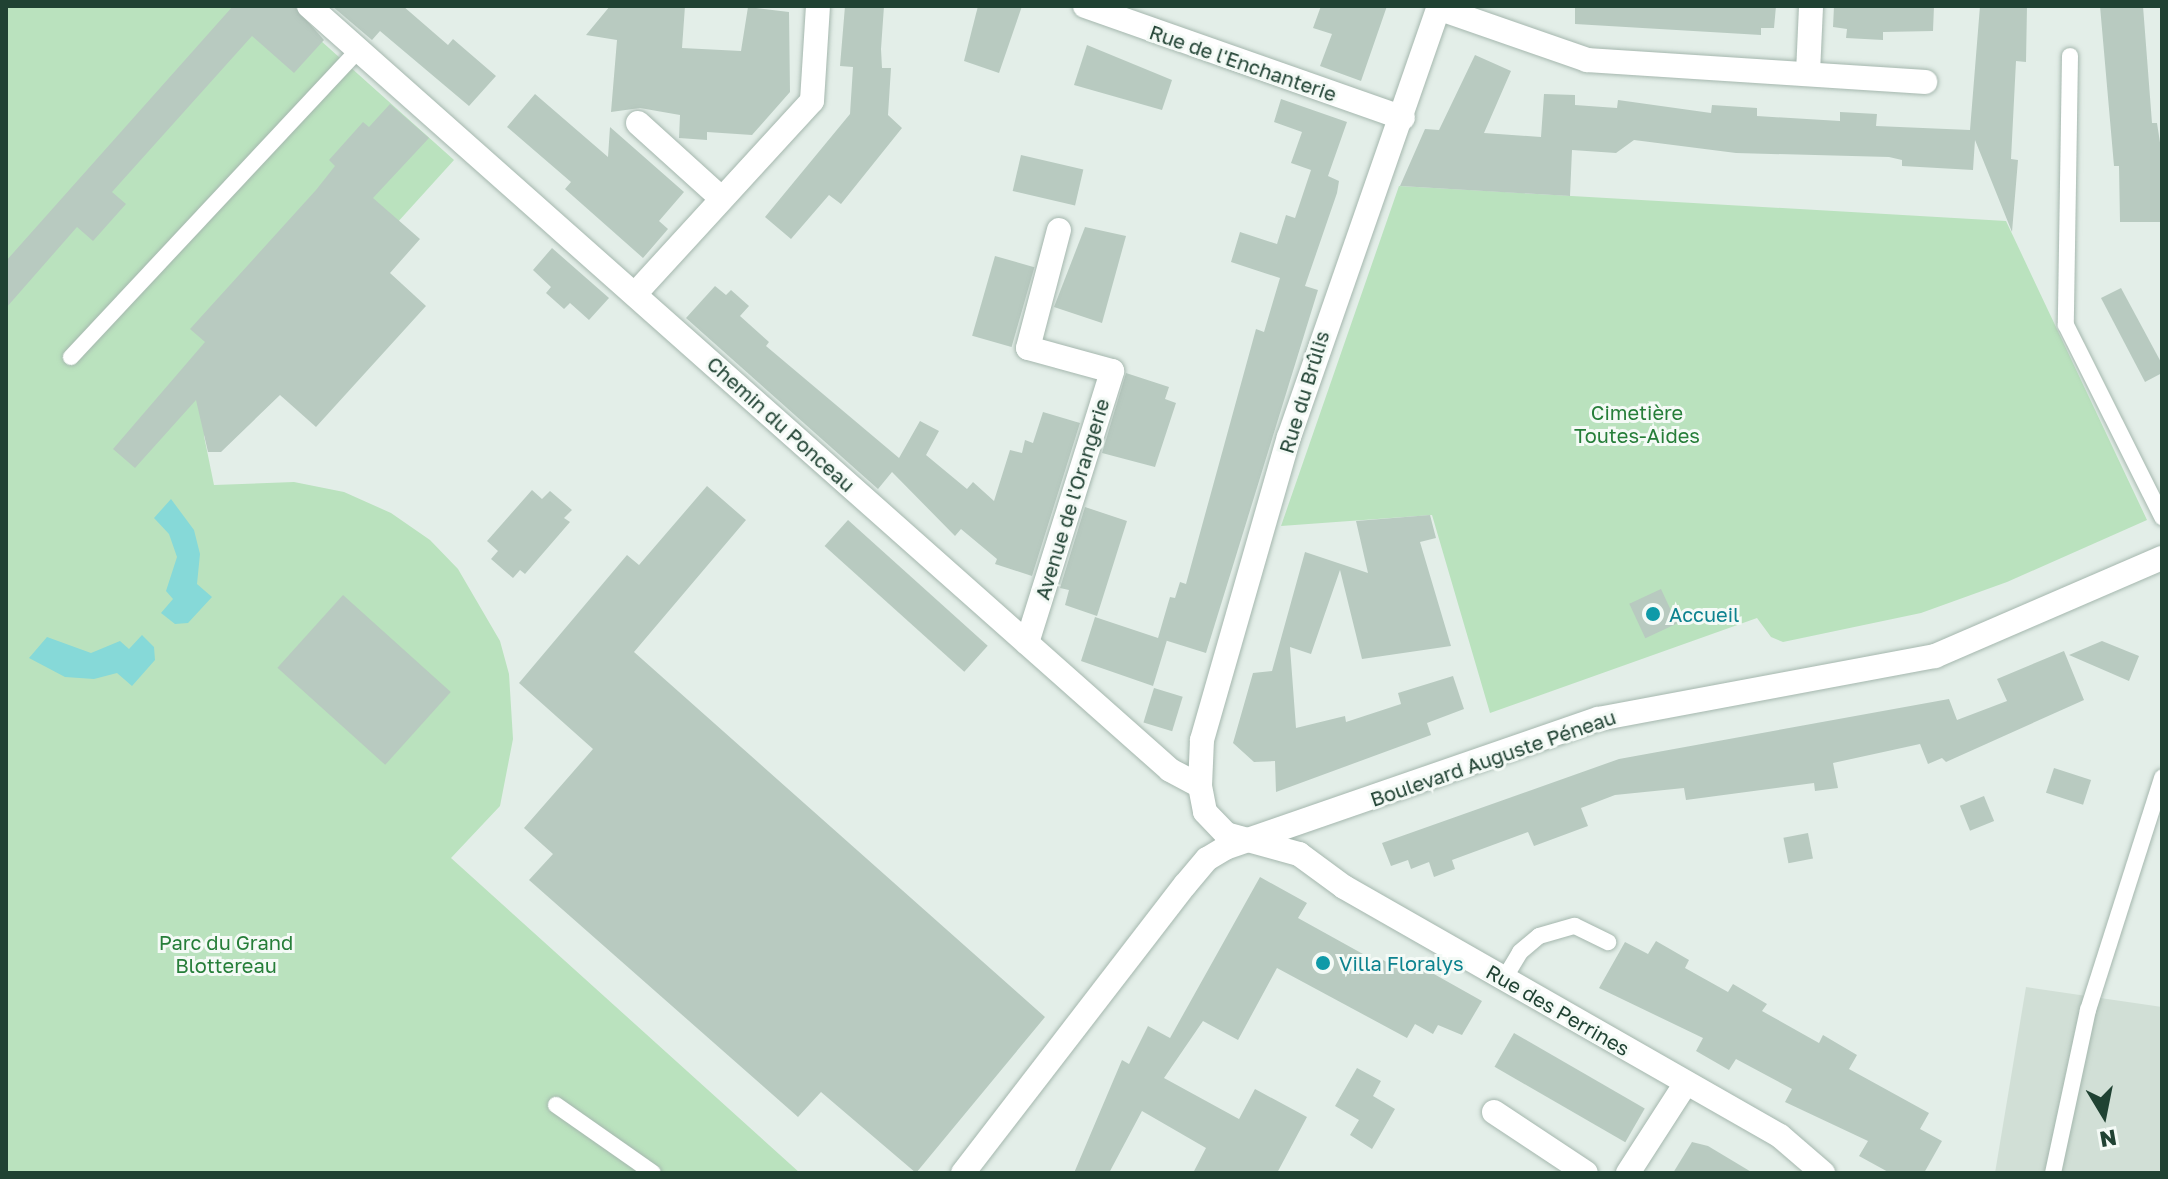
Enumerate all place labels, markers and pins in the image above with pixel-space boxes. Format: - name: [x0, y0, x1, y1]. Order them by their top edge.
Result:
- place label: Accueil: [1669, 602, 1739, 626]
- marker: Accueil: [1644, 605, 1662, 623]
- place label: Villa Floralys: [1339, 951, 1464, 975]
- marker: Villa Floralys: [1314, 954, 1332, 972]

